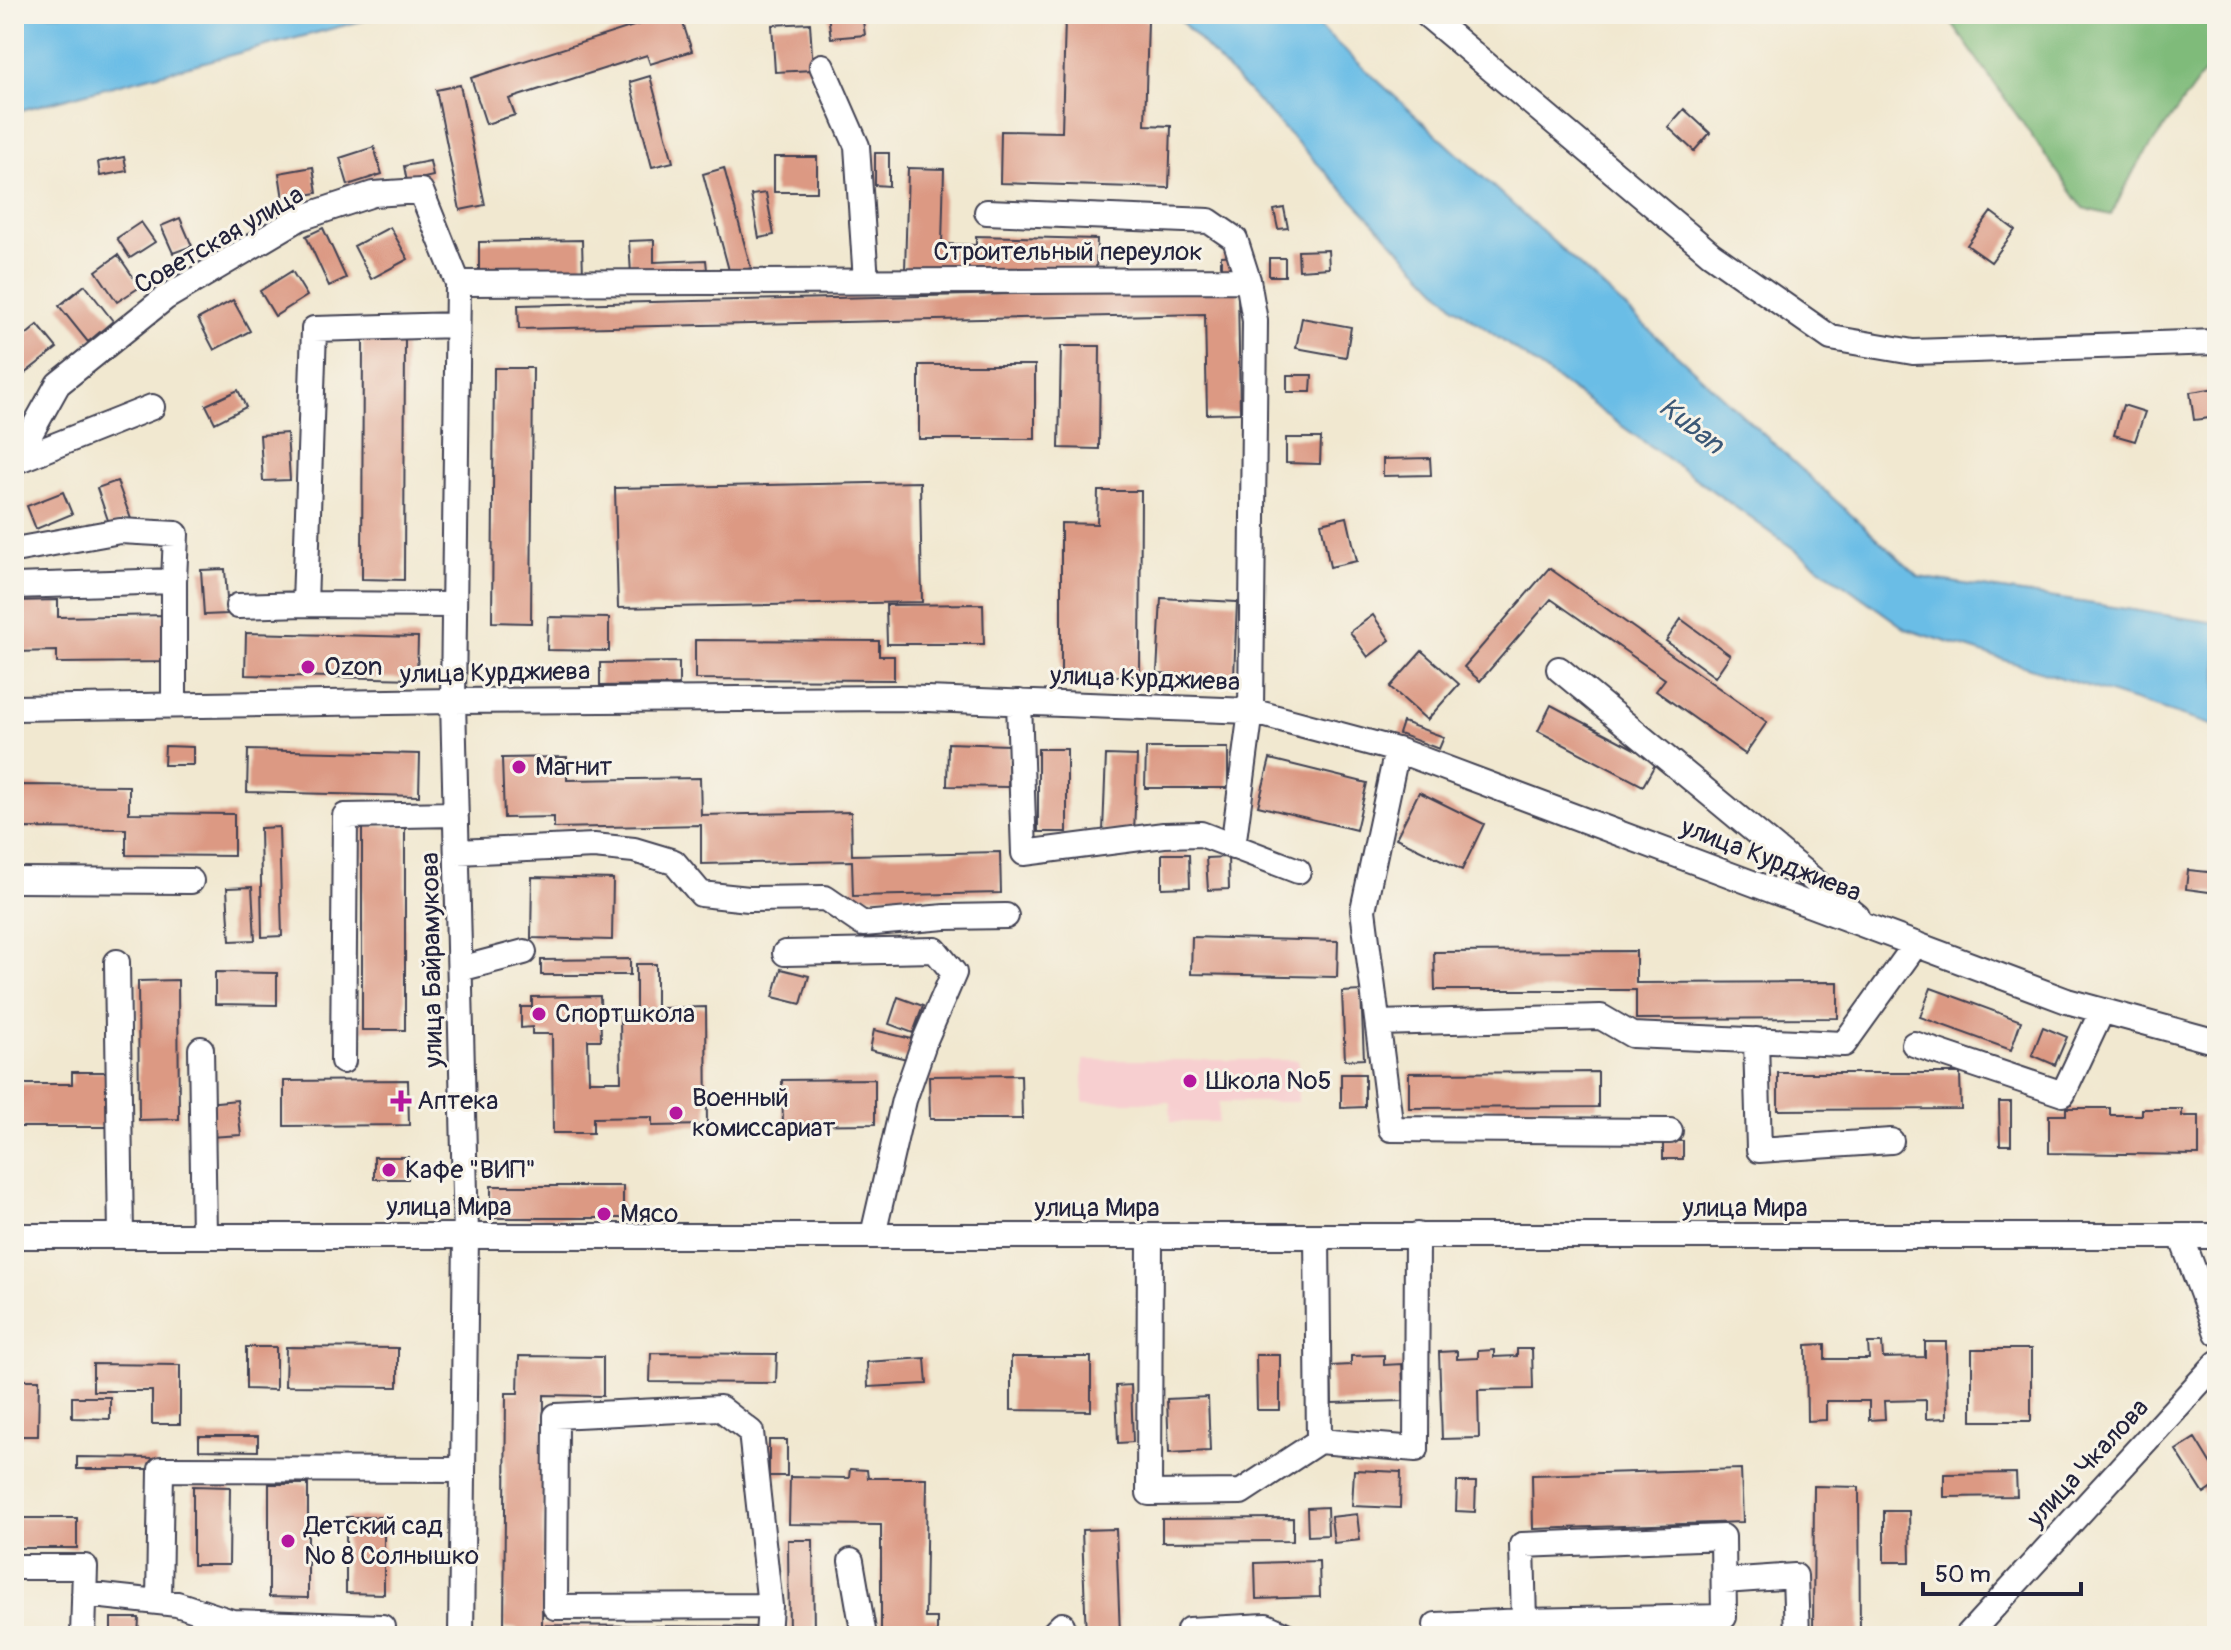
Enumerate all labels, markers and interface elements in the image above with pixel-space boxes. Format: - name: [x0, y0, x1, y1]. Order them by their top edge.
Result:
- street label: Советская улица: [129, 179, 309, 301]
- street label: Строительный переулок: [933, 236, 1203, 268]
- water label: Kuban: [1652, 390, 1731, 463]
- place label: Ozon: [324, 651, 382, 683]
- street label: улица Курджиева: [399, 655, 590, 691]
- marker: Ozon: [299, 658, 317, 676]
- street label: улица Курджиева: [1048, 660, 1241, 698]
- place label: Магнит: [535, 751, 612, 783]
- marker: Магнит: [510, 758, 528, 776]
- street label: улица Курджиева: [1676, 811, 1866, 909]
- street label: улица Байрамукова: [414, 852, 450, 1069]
- place label: Спортшкола: [555, 998, 695, 1030]
- marker: Спортшкола: [530, 1005, 548, 1023]
- place label: Школа №5: [1206, 1065, 1332, 1097]
- marker: Школа №5: [1181, 1072, 1199, 1090]
- place label: Военный комиссариат: [692, 1082, 836, 1144]
- place label: Аптека: [417, 1085, 498, 1117]
- marker: Аптека: [392, 1092, 410, 1110]
- marker: Военный комиссариат: [667, 1104, 685, 1122]
- place label: Кафе "ВИП": [405, 1154, 536, 1186]
- marker: Кафе "ВИП": [380, 1161, 398, 1179]
- street label: улица Мира: [385, 1191, 512, 1223]
- street label: улица Мира: [1033, 1192, 1160, 1224]
- street label: улица Мира: [1681, 1192, 1808, 1224]
- place label: Мясо: [620, 1198, 678, 1230]
- marker: Мясо: [595, 1205, 613, 1223]
- street label: улица Чкалова: [2020, 1392, 2156, 1535]
- place label: Детский сад № 8 Солнышко: [303, 1510, 479, 1572]
- marker: Детский сад № 8 Солнышко: [279, 1532, 297, 1550]
- scale bar: [1923, 1546, 2081, 1596]
- text: 50 m: [1935, 1560, 1991, 1589]

